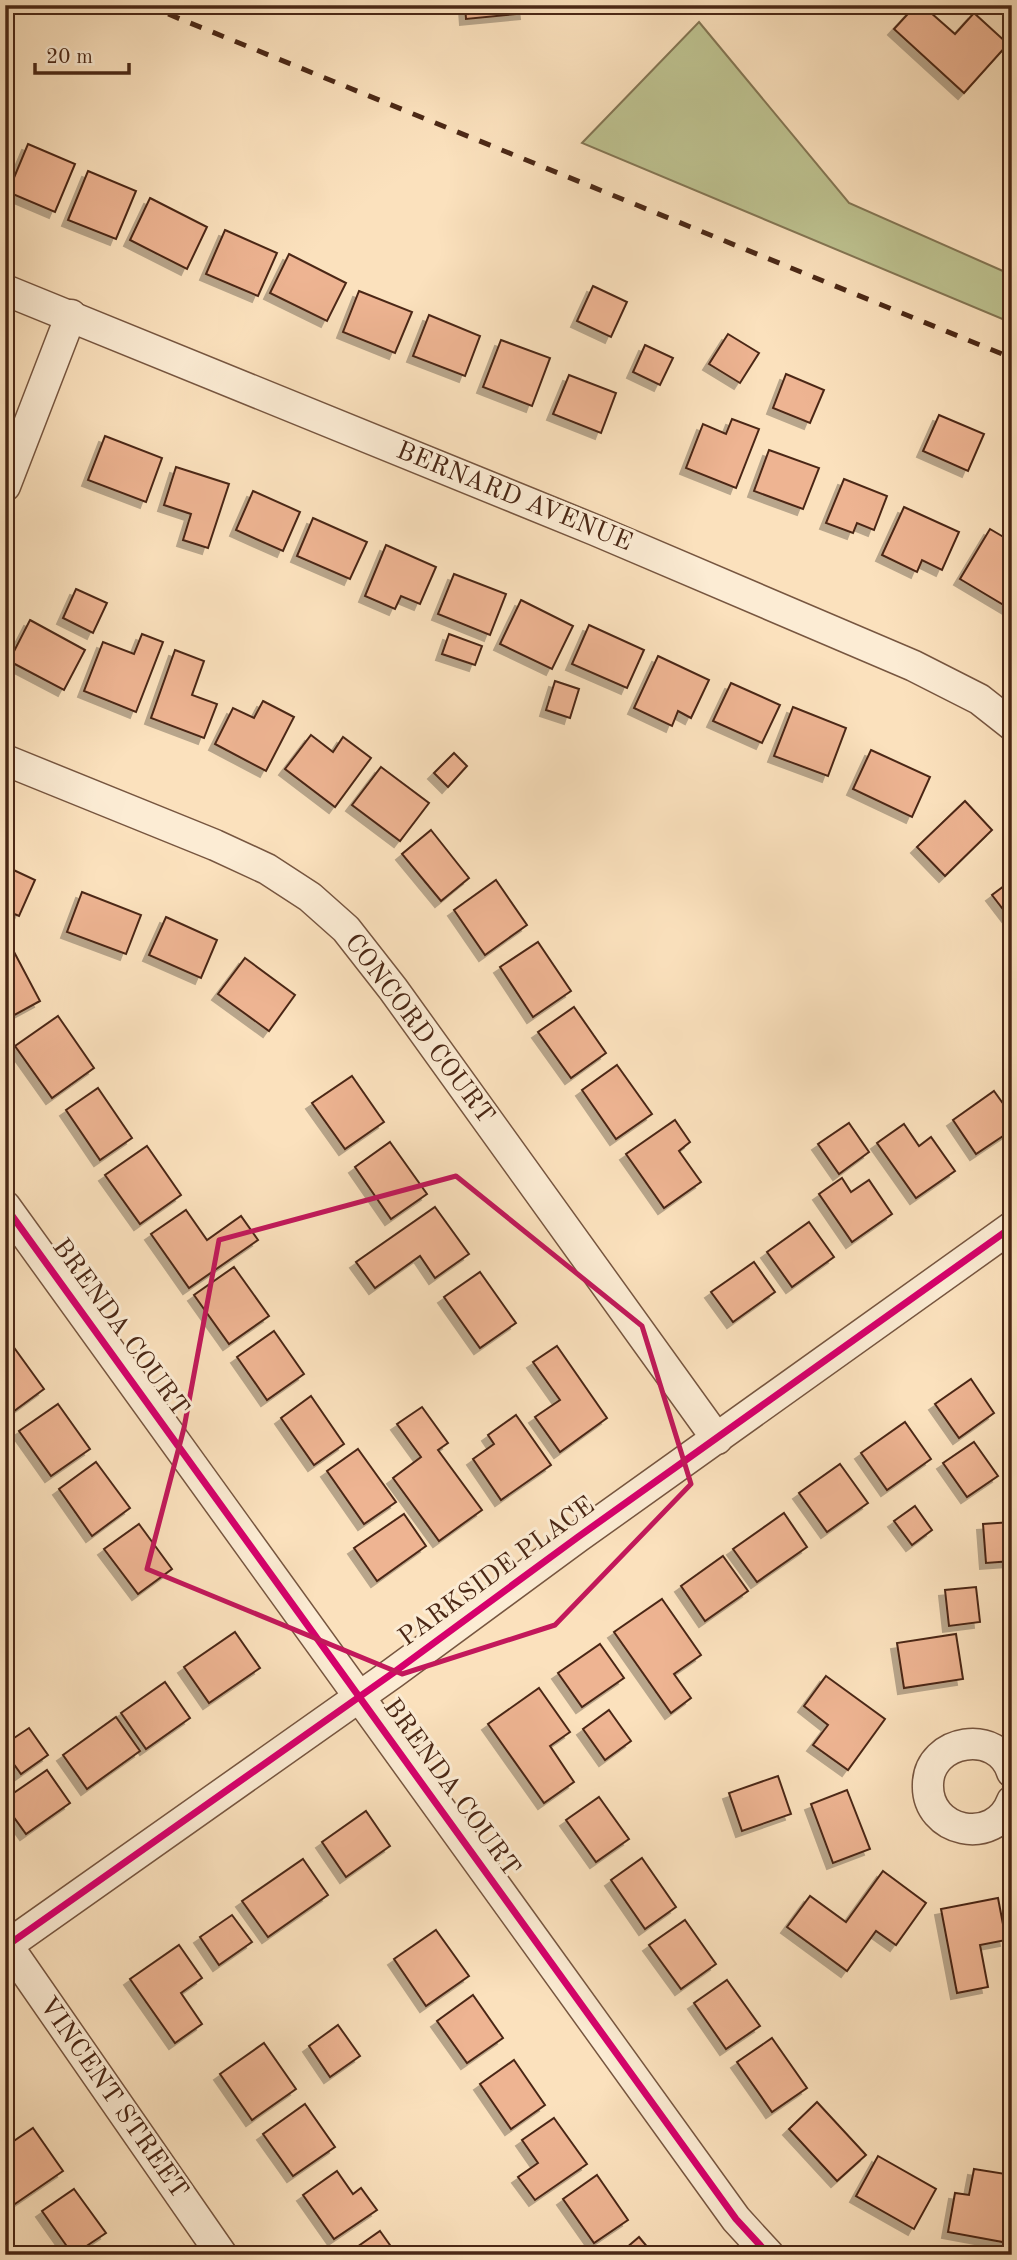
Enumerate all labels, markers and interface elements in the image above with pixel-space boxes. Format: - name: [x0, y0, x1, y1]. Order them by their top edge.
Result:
- scale bar: [35, 32, 130, 76]
- text: 20 m: [46, 47, 93, 68]
- street label: BERNARD AVENUE: [393, 438, 635, 556]
- street label: CONCORD COURT: [339, 929, 499, 1129]
- street label: BRENDA COURT: [47, 1234, 193, 1422]
- street label: PARKSIDE PLACE: [394, 1492, 600, 1652]
- street label: BRENDA COURT: [378, 1694, 524, 1882]
- street label: VINCENT STREET: [34, 1993, 192, 2203]

